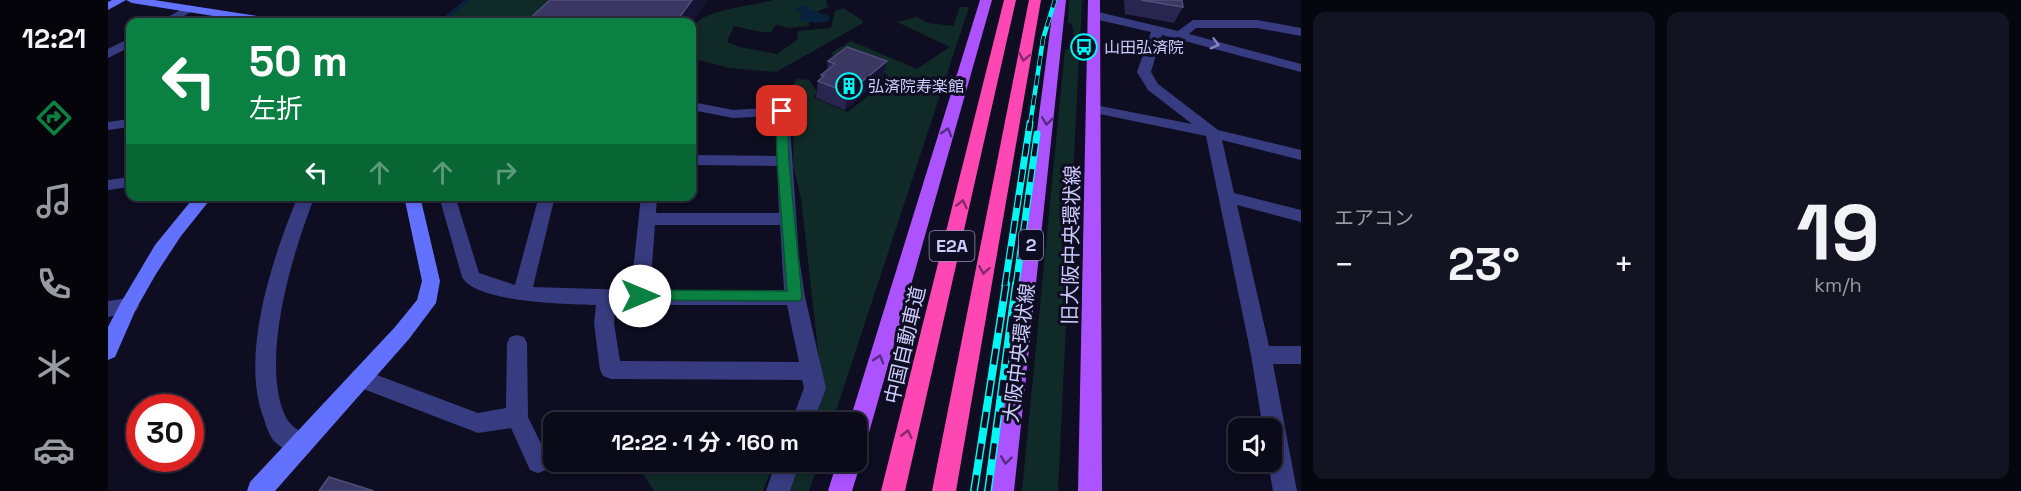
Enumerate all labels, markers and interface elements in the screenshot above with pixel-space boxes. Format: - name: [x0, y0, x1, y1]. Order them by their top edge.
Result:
- text: 12:21: [22, 21, 86, 56]
- bus stop icon: 山田弘済院: [1069, 32, 1099, 62]
- text: 50 m: [249, 35, 348, 88]
- place label: 山田弘済院: [1104, 37, 1184, 58]
- one-way arrow: [1210, 37, 1220, 50]
- icon: left: [150, 42, 228, 120]
- one-way arrow: [1018, 52, 1031, 62]
- building icon: 弘済院寿楽館: [834, 71, 864, 101]
- place label: 弘済院寿楽館: [868, 76, 964, 97]
- pin: [756, 85, 807, 136]
- text: 左折: [249, 91, 303, 126]
- icon: arrive: [765, 94, 798, 127]
- icon: directions: [33, 97, 75, 139]
- one-way arrow: [1041, 116, 1053, 125]
- one-way arrow: [940, 127, 952, 138]
- icon: left: [300, 156, 333, 189]
- icon: ahead: [363, 156, 396, 189]
- icon: ahead: [426, 156, 459, 189]
- icon: right: [489, 156, 522, 189]
- street label: 旧大阪中央環状線: [1057, 165, 1085, 325]
- icon: music: [33, 180, 75, 222]
- text: 19: [1796, 183, 1880, 283]
- one-way arrow: [954, 199, 967, 209]
- text: エアコン: [1334, 205, 1414, 231]
- road number: 2: [1019, 230, 1043, 260]
- road number: E2A: [930, 231, 974, 261]
- text: 23°: [1448, 236, 1520, 293]
- text: −: [1334, 244, 1354, 286]
- text: +: [1614, 244, 1634, 286]
- icon: phone: [33, 263, 75, 305]
- position arrow: [608, 264, 672, 328]
- one-way arrow: [978, 264, 991, 274]
- text: km/h: [1814, 272, 1862, 298]
- street label: 大阪中央環状線: [998, 282, 1040, 424]
- street label: 中国自動車道: [879, 284, 931, 406]
- icon: climate: [33, 346, 75, 388]
- one-way arrow: [872, 354, 884, 365]
- speed limit sign: 30: [126, 394, 204, 472]
- map controls: [1228, 418, 1282, 472]
- button: sound: [1228, 418, 1282, 472]
- text: 12:22 · 1 分 · 160 m: [611, 428, 799, 456]
- icon: car: [33, 429, 75, 471]
- one-way arrow: [900, 429, 913, 439]
- one-way arrow: [1000, 456, 1013, 465]

